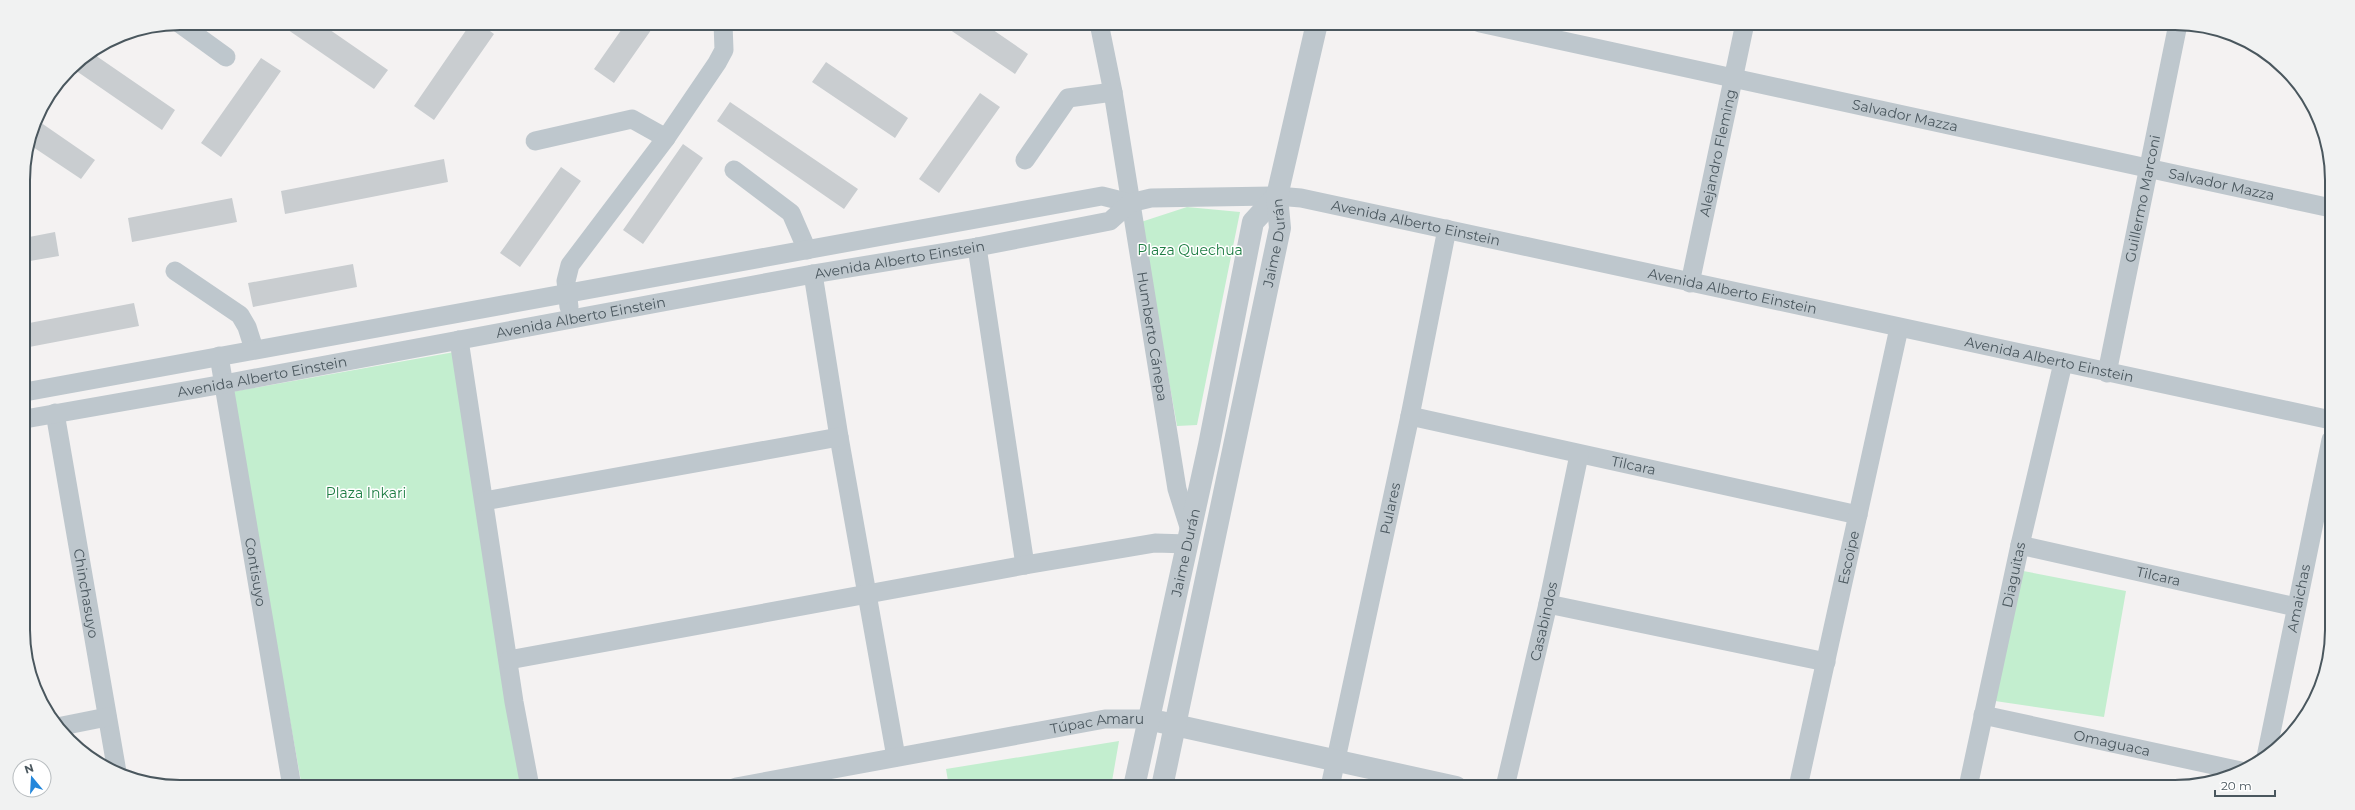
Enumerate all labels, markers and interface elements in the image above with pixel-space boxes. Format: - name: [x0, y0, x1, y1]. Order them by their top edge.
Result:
- street label: Alejandro Fleming: [1695, 87, 1740, 218]
- street label: Salvador Mazza: [1850, 95, 1960, 136]
- street label: Guillermo Marconi: [2121, 133, 2164, 264]
- street label: Salvador Mazza: [2167, 164, 2276, 205]
- street label: Avenida Alberto Einstein: [1330, 196, 1502, 250]
- street label: Jaime Durán: [1259, 198, 1289, 290]
- street label: Avenida Alberto Einstein: [813, 237, 986, 283]
- park label: Plaza Quechua: [1137, 241, 1243, 259]
- street label: Avenida Alberto Einstein: [1646, 264, 1819, 318]
- street label: Humberto Cánepa: [1133, 270, 1172, 403]
- street label: Avenida Alberto Einstein: [494, 293, 667, 342]
- street label: Avenida Alberto Einstein: [1963, 332, 2135, 386]
- street label: Avenida Alberto Einstein: [176, 352, 349, 401]
- street label: Tilcara: [1610, 452, 1658, 479]
- street label: Pulares: [1376, 481, 1404, 536]
- park label: Plaza Inkari: [326, 484, 406, 502]
- street label: Jaime Durán: [1167, 507, 1204, 599]
- street label: Escoipe: [1834, 529, 1863, 586]
- street label: Contisuyo: [241, 536, 270, 608]
- street label: Diaguitas: [1998, 540, 2029, 609]
- street label: Chinchasuyo: [70, 547, 103, 640]
- street label: Tilcara: [2135, 562, 2183, 590]
- street label: Amaichas: [2283, 562, 2314, 634]
- street label: Casabindos: [1526, 580, 1561, 663]
- street label: Túpac Amaru: [1049, 710, 1144, 738]
- street label: Omaguaca: [2072, 726, 2152, 760]
- north arrow: [12, 758, 52, 798]
- text: N: [23, 760, 35, 777]
- scale bar: [2215, 772, 2275, 798]
- text: 20 m: [2221, 778, 2252, 793]

